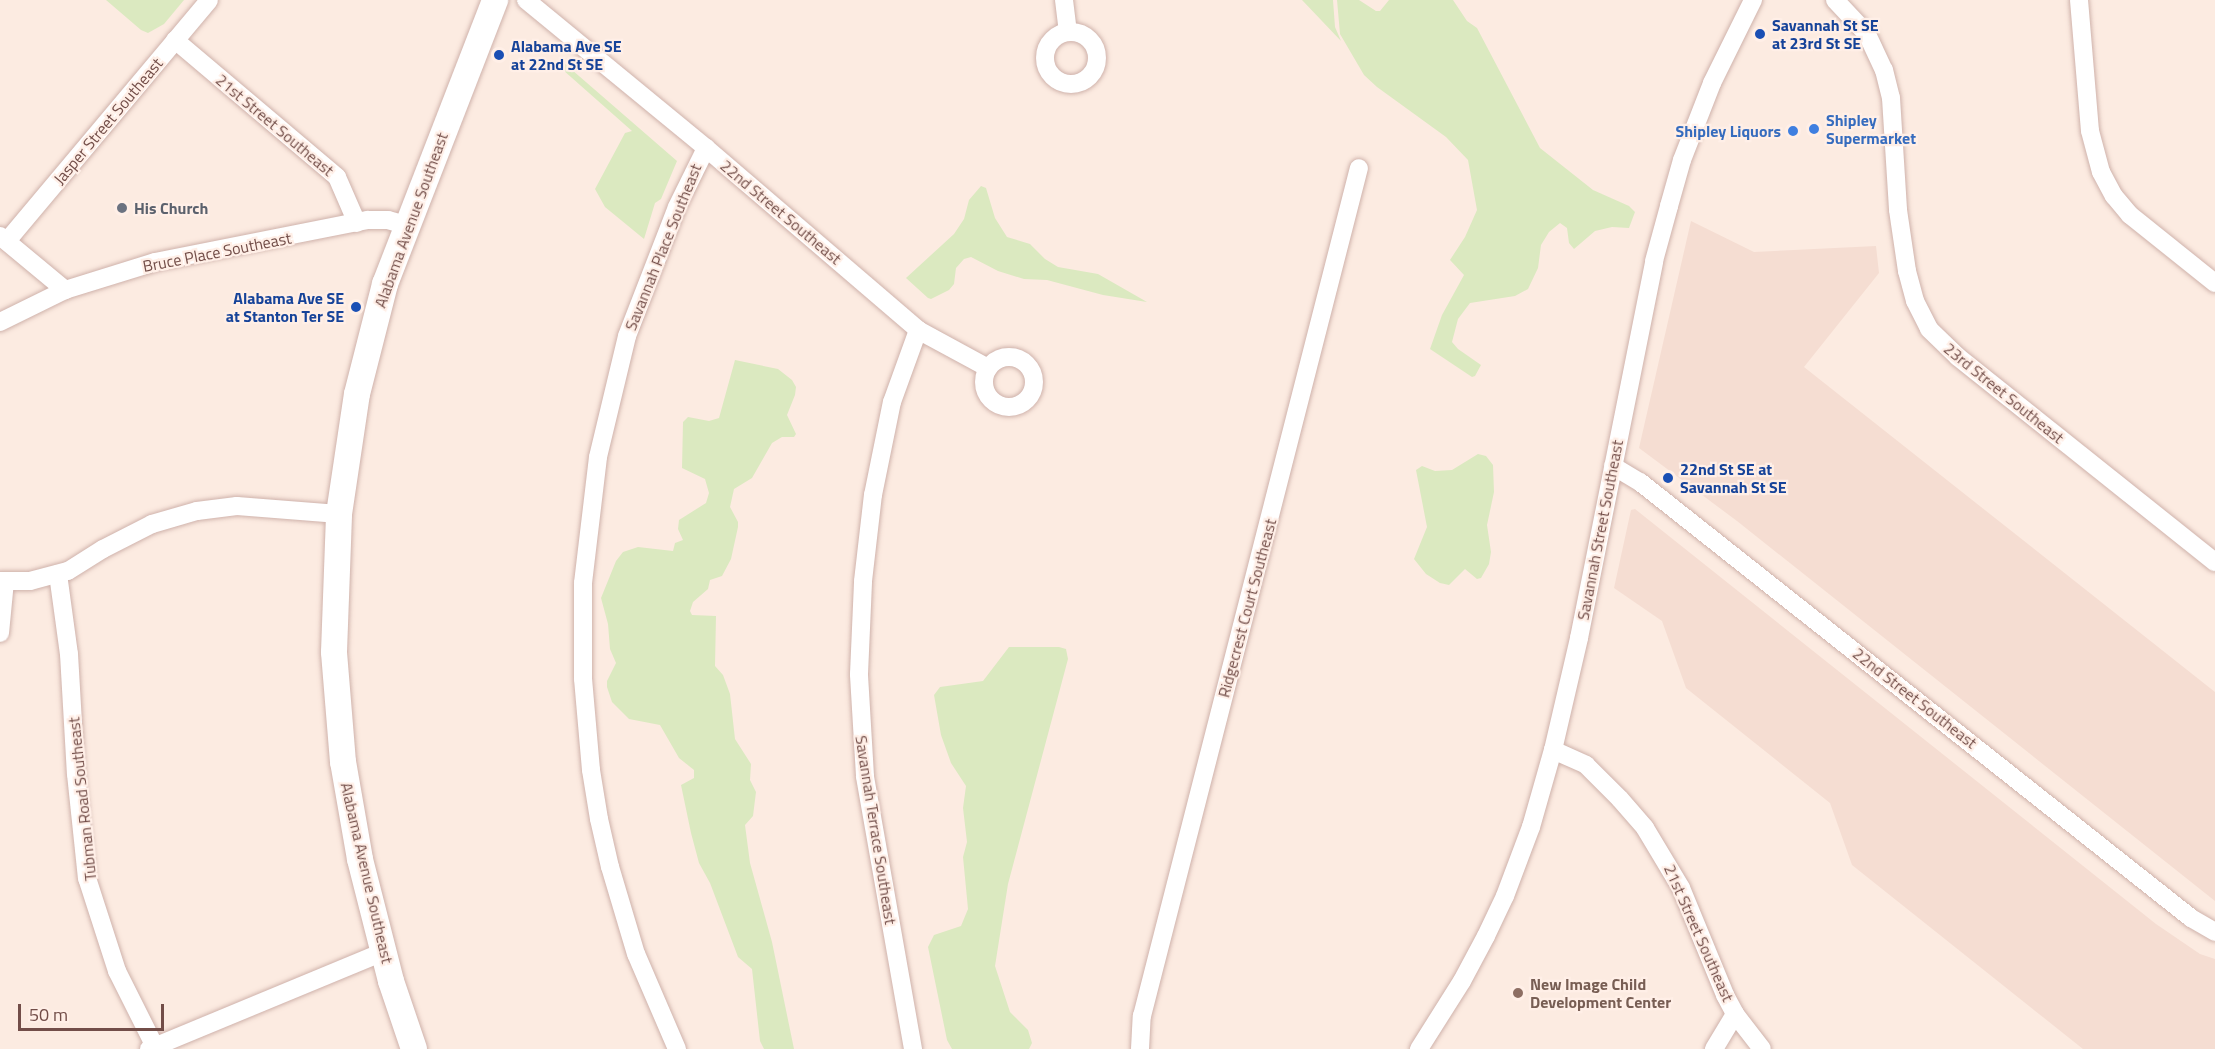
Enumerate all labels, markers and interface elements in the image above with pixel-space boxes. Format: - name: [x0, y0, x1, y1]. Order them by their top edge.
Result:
- place label: Savannah St SE at 23rd St SE: [1772, 15, 1879, 53]
- marker: Savannah St SE at 23rd St SE: [1753, 27, 1767, 41]
- place label: Alabama Ave SE at 22nd St SE: [511, 36, 622, 74]
- marker: Alabama Ave SE at 22nd St SE: [492, 48, 506, 62]
- street label: Jasper Street Southeast: [49, 54, 167, 188]
- street label: 21st Street Southeast: [212, 70, 338, 180]
- place label: Shipley Supermarket: [1826, 110, 1916, 148]
- place label: Shipley Liquors: [1676, 121, 1781, 141]
- marker: Shipley Supermarket: [1807, 122, 1821, 136]
- marker: Shipley Liquors: [1786, 124, 1800, 138]
- street label: Alabama Avenue Southeast: [370, 130, 452, 310]
- street label: 22nd Street Southeast: [717, 156, 845, 268]
- street label: Savannah Place Southeast: [621, 161, 705, 333]
- place label: His Church: [134, 198, 208, 218]
- marker: His Church: [115, 201, 129, 215]
- street label: Bruce Place Southeast: [141, 228, 293, 276]
- place label: Alabama Ave SE at Stanton Ter SE: [226, 288, 344, 326]
- marker: Alabama Ave SE at Stanton Ter SE: [349, 300, 363, 314]
- street label: 23rd Street Southeast: [1940, 339, 2068, 447]
- street label: Savannah Street Southeast: [1573, 438, 1627, 622]
- place label: 22nd St SE at Savannah St SE: [1680, 459, 1787, 497]
- marker: 22nd St SE at Savannah St SE: [1661, 471, 1675, 485]
- street label: Ridgecrest Court Southeast: [1214, 517, 1280, 699]
- street label: 22nd Street Southeast: [1849, 644, 1981, 752]
- street label: Tubman Road Southeast: [64, 716, 100, 882]
- street label: Savannah Terrace Southeast: [852, 734, 900, 926]
- street label: Alabama Avenue Southeast: [337, 781, 397, 965]
- street label: 21st Street Southeast: [1660, 861, 1738, 1005]
- place label: New Image Child Development Center: [1530, 974, 1671, 1012]
- marker: New Image Child Development Center: [1511, 986, 1525, 1000]
- scale bar: [21, 992, 166, 1030]
- text: 50 m: [29, 1001, 68, 1028]

